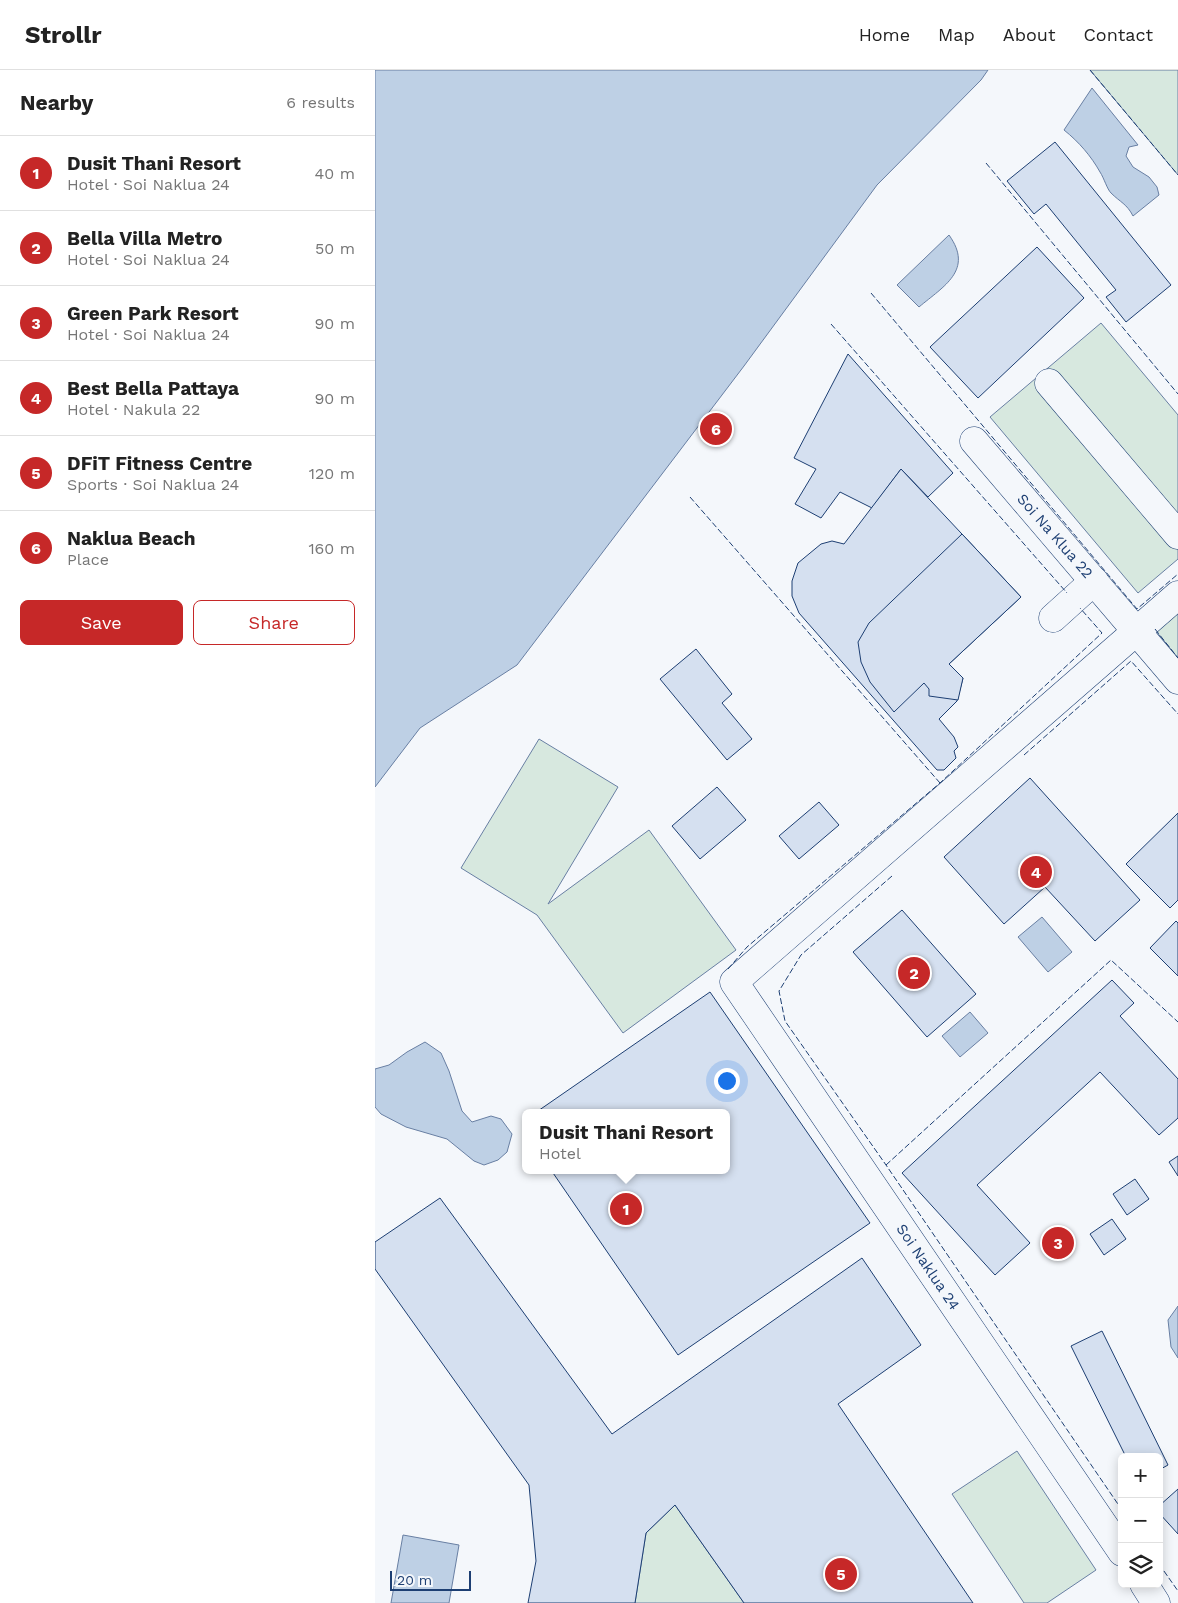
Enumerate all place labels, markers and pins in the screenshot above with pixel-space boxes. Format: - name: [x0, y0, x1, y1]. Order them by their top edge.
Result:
- pin: 6: [700, 410, 732, 448]
- pin: 4: [1020, 853, 1052, 891]
- pin: 2: [898, 954, 930, 992]
- pin: 1: [610, 1190, 642, 1228]
- pin: 3: [1042, 1224, 1074, 1262]
- pin: 5: [825, 1555, 857, 1593]

